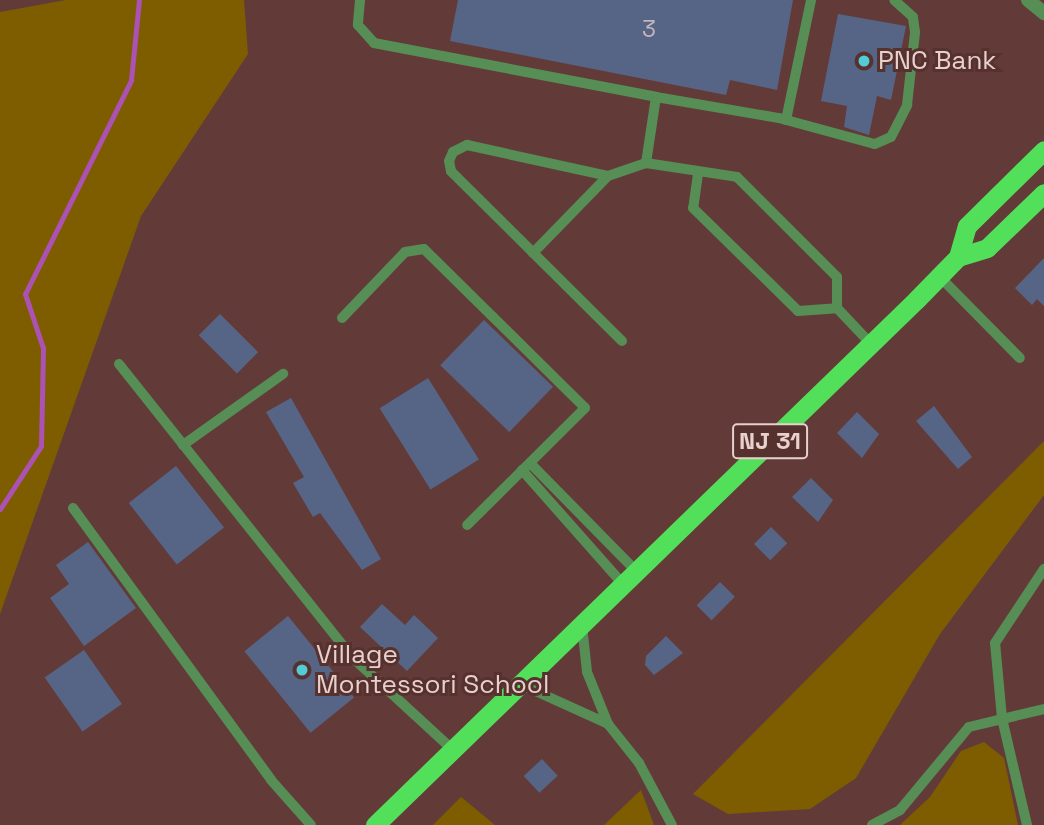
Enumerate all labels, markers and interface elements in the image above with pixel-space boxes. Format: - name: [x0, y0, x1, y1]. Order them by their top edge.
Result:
- house number: 3: [642, 15, 656, 43]
- place label: PNC Bank: [878, 45, 996, 77]
- marker: PNC Bank: [856, 53, 872, 69]
- road number: NJ 31: [732, 420, 808, 462]
- place label: Village Montessori School: [316, 639, 549, 700]
- marker: Village Montessori School: [294, 662, 310, 678]

